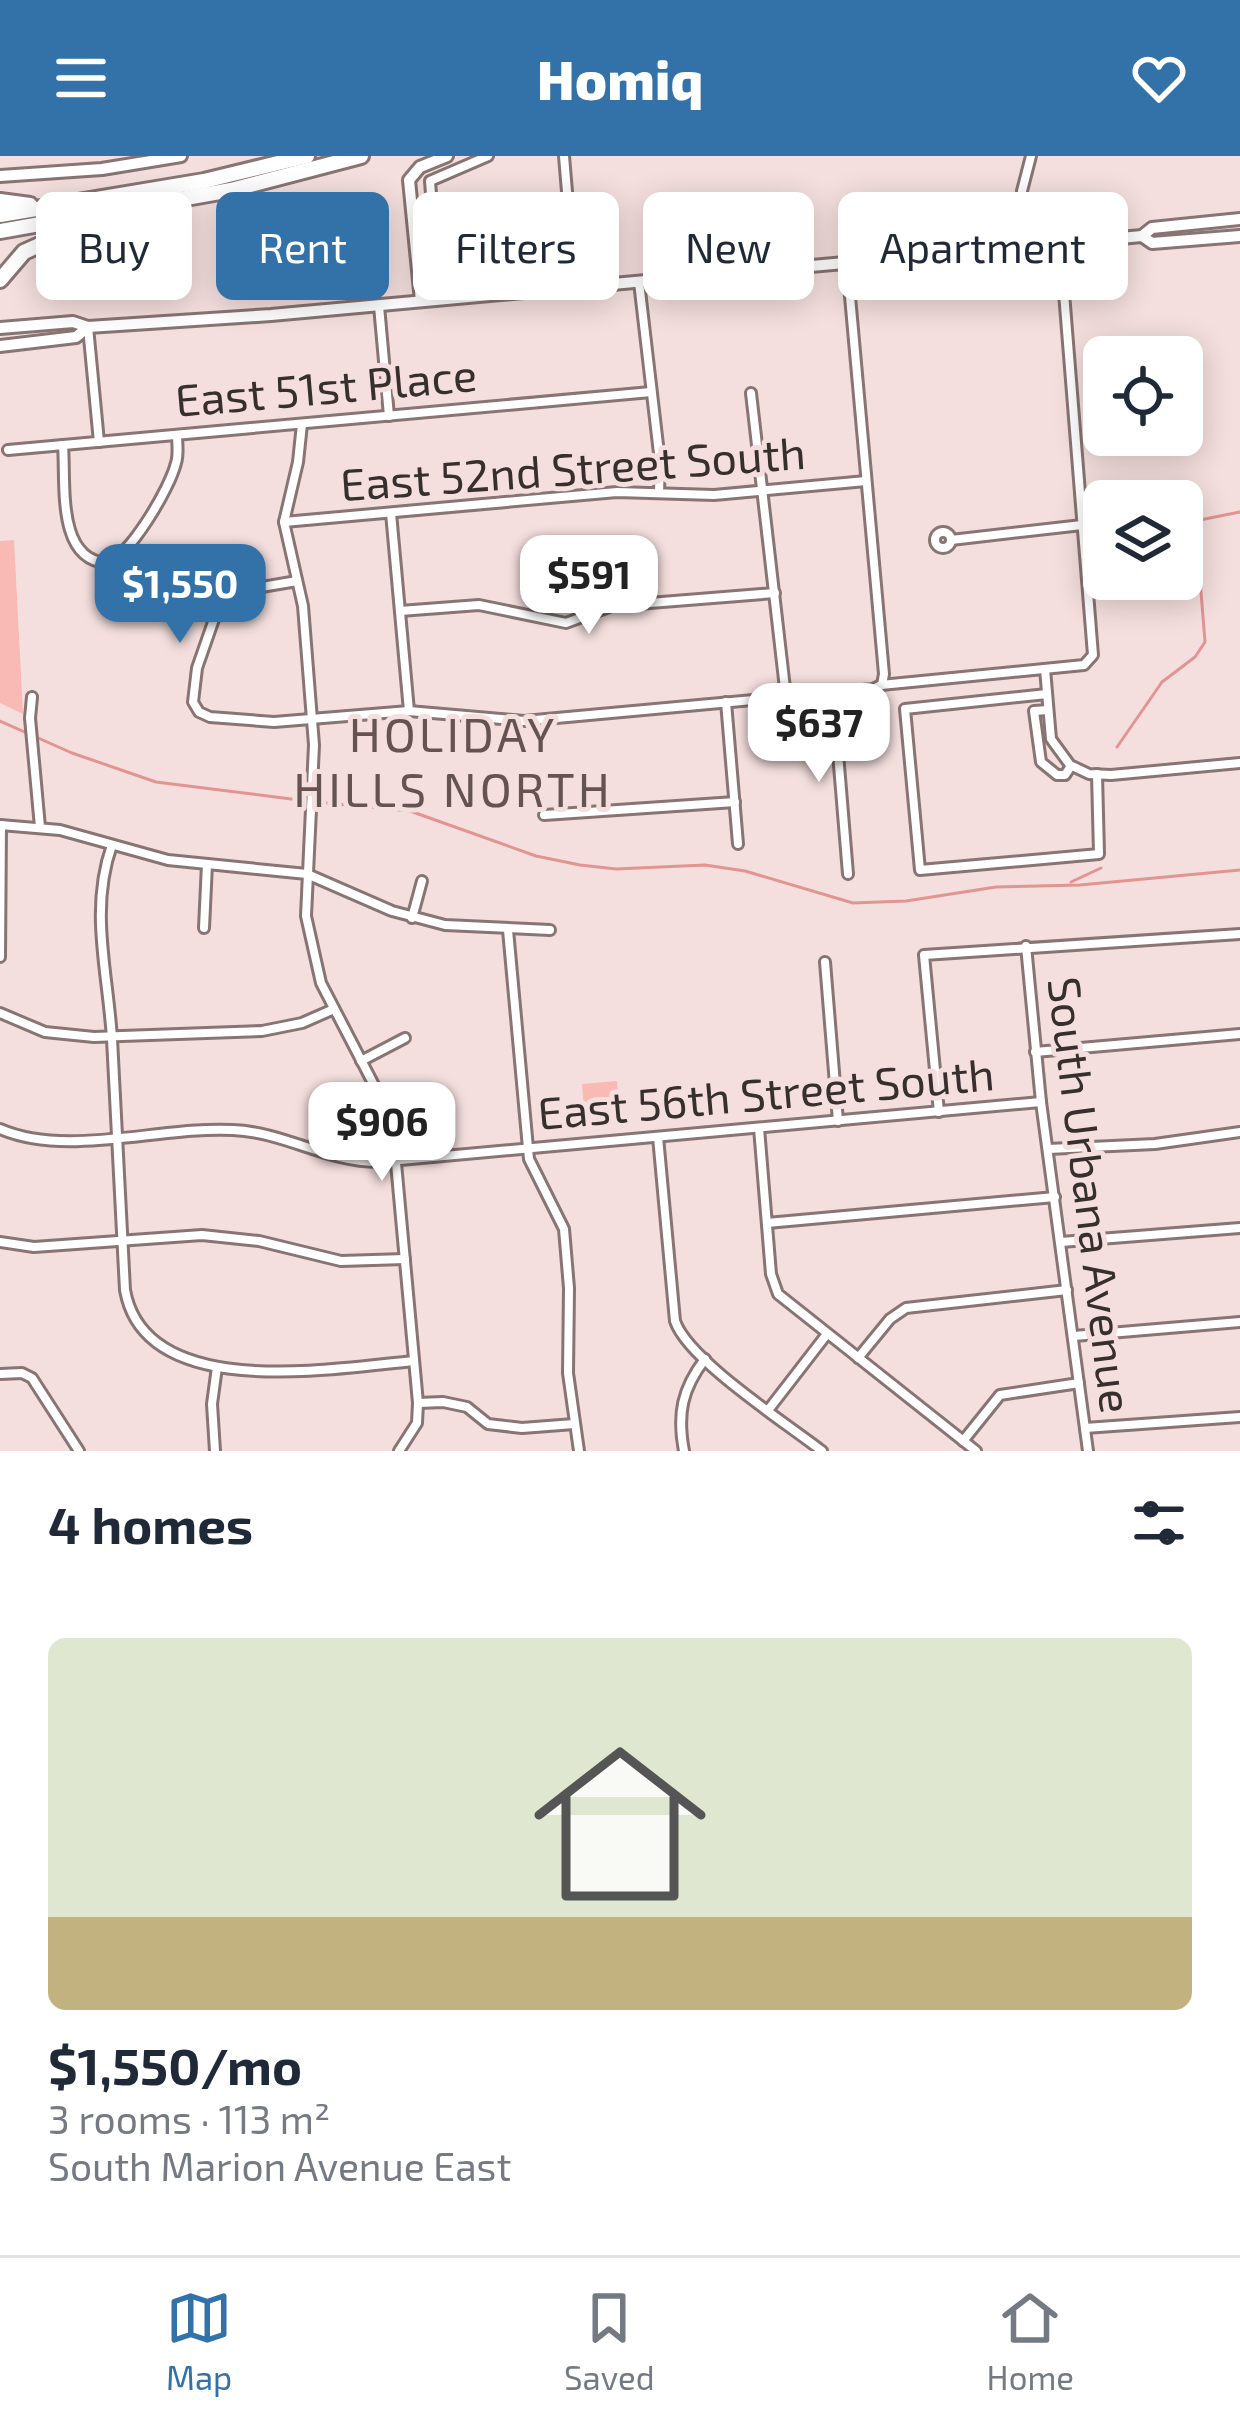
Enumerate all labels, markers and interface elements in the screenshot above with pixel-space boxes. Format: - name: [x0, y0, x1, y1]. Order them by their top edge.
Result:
- icon: menu: [48, 45, 114, 111]
- icon: heart: [1126, 45, 1192, 111]
- text: Homiq: [537, 46, 703, 111]
- chip: Buy: [36, 192, 192, 300]
- chip: Rent: [216, 192, 389, 300]
- chip: Filters: [413, 192, 619, 300]
- chip: New: [643, 192, 814, 300]
- chip: Apartment: [838, 192, 1128, 300]
- map controls: [1083, 336, 1203, 600]
- button: locate: [1083, 336, 1203, 456]
- street label: East 51st Place: [173, 346, 479, 426]
- street label: East 52nd Street South: [338, 424, 807, 510]
- button: layers: [1083, 480, 1203, 600]
- pin: $591: [518, 535, 660, 637]
- pin: $1,550: [82, 544, 278, 646]
- text: $591: [547, 550, 631, 597]
- text: $1,550: [122, 559, 238, 606]
- pin: $637: [748, 683, 890, 785]
- text: $637: [775, 698, 863, 745]
- district label: HOLIDAY HILLS NORTH: [293, 704, 613, 817]
- street label: South Urbana Avenue: [1038, 974, 1146, 1416]
- street label: East 56th Street South: [535, 1045, 996, 1139]
- pin: $906: [311, 1082, 453, 1184]
- text: $906: [335, 1097, 429, 1144]
- icon: filters: [1126, 1490, 1192, 1556]
- text: 4 homes: [48, 1493, 253, 1554]
- icon: home: [512, 1716, 728, 1932]
- text: $1,550/mo: [48, 2034, 302, 2095]
- text: 3 rooms · 113 m²: [48, 2095, 330, 2142]
- text: South Marion Avenue East: [48, 2142, 511, 2189]
- tab: Map: [166, 2285, 232, 2397]
- tab: Saved: [564, 2285, 655, 2397]
- tab: Home: [987, 2285, 1074, 2397]

